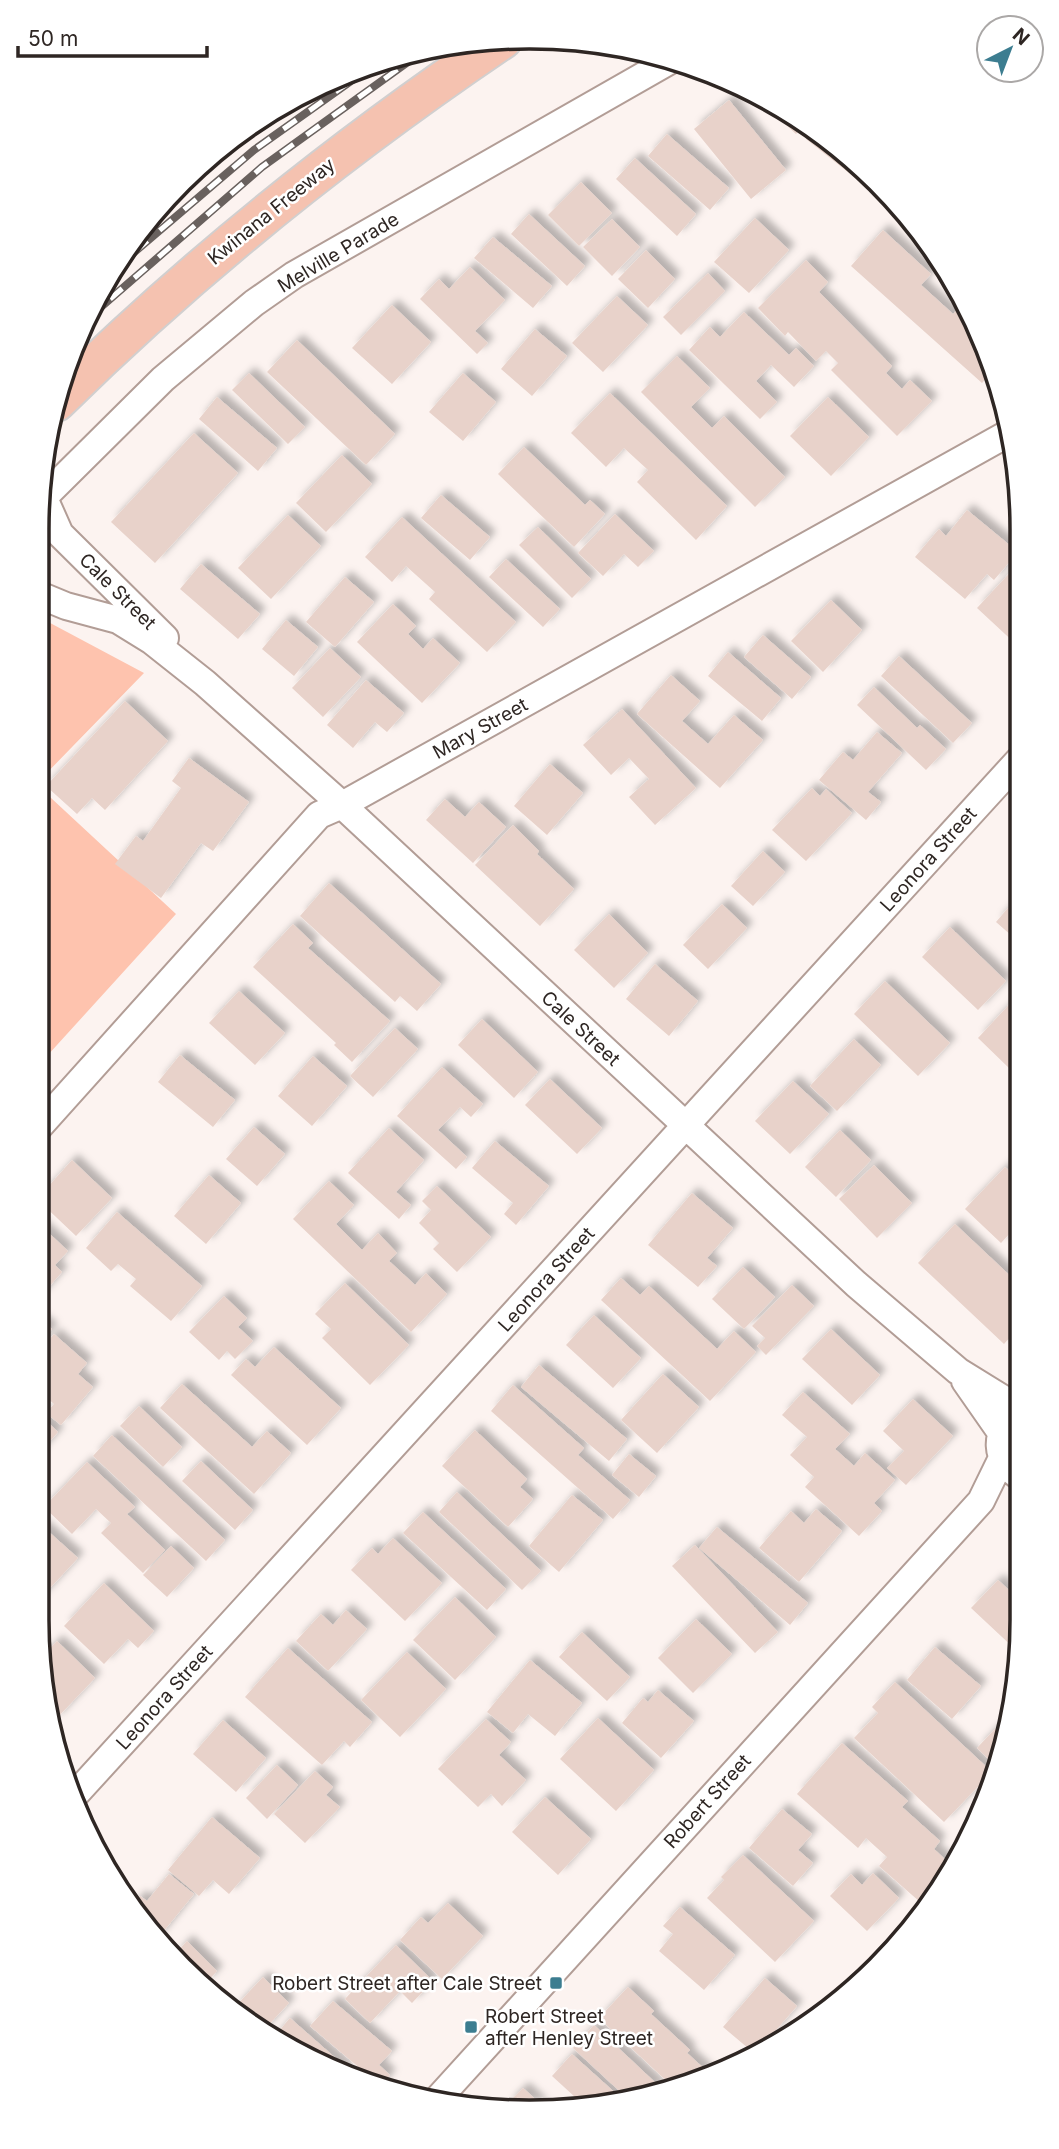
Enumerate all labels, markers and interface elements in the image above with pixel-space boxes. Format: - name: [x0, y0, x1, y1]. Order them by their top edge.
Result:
- scale bar: [18, 14, 206, 58]
- north arrow: [975, 14, 1045, 84]
- text: N: [1008, 23, 1034, 50]
- text: 50 m: [28, 26, 78, 51]
- street label: Kwinana Freeway: [203, 153, 340, 270]
- street label: Melville Parade: [274, 207, 403, 298]
- street label: Cale Street: [74, 548, 161, 635]
- street label: Mary Street: [429, 693, 532, 764]
- street label: Leonora Street: [875, 802, 981, 916]
- street label: Cale Street: [537, 986, 625, 1071]
- street label: Leonora Street: [493, 1222, 599, 1336]
- street label: Leonora Street: [111, 1640, 217, 1754]
- street label: Robert Street: [659, 1750, 756, 1853]
- place label: Robert Street after Cale Street: [272, 1972, 542, 1995]
- marker: Robert Street after Cale Street: [548, 1975, 564, 1991]
- place label: Robert Street after Henley Street: [485, 2005, 653, 2050]
- marker: Robert Street after Henley Street: [463, 2019, 479, 2035]

